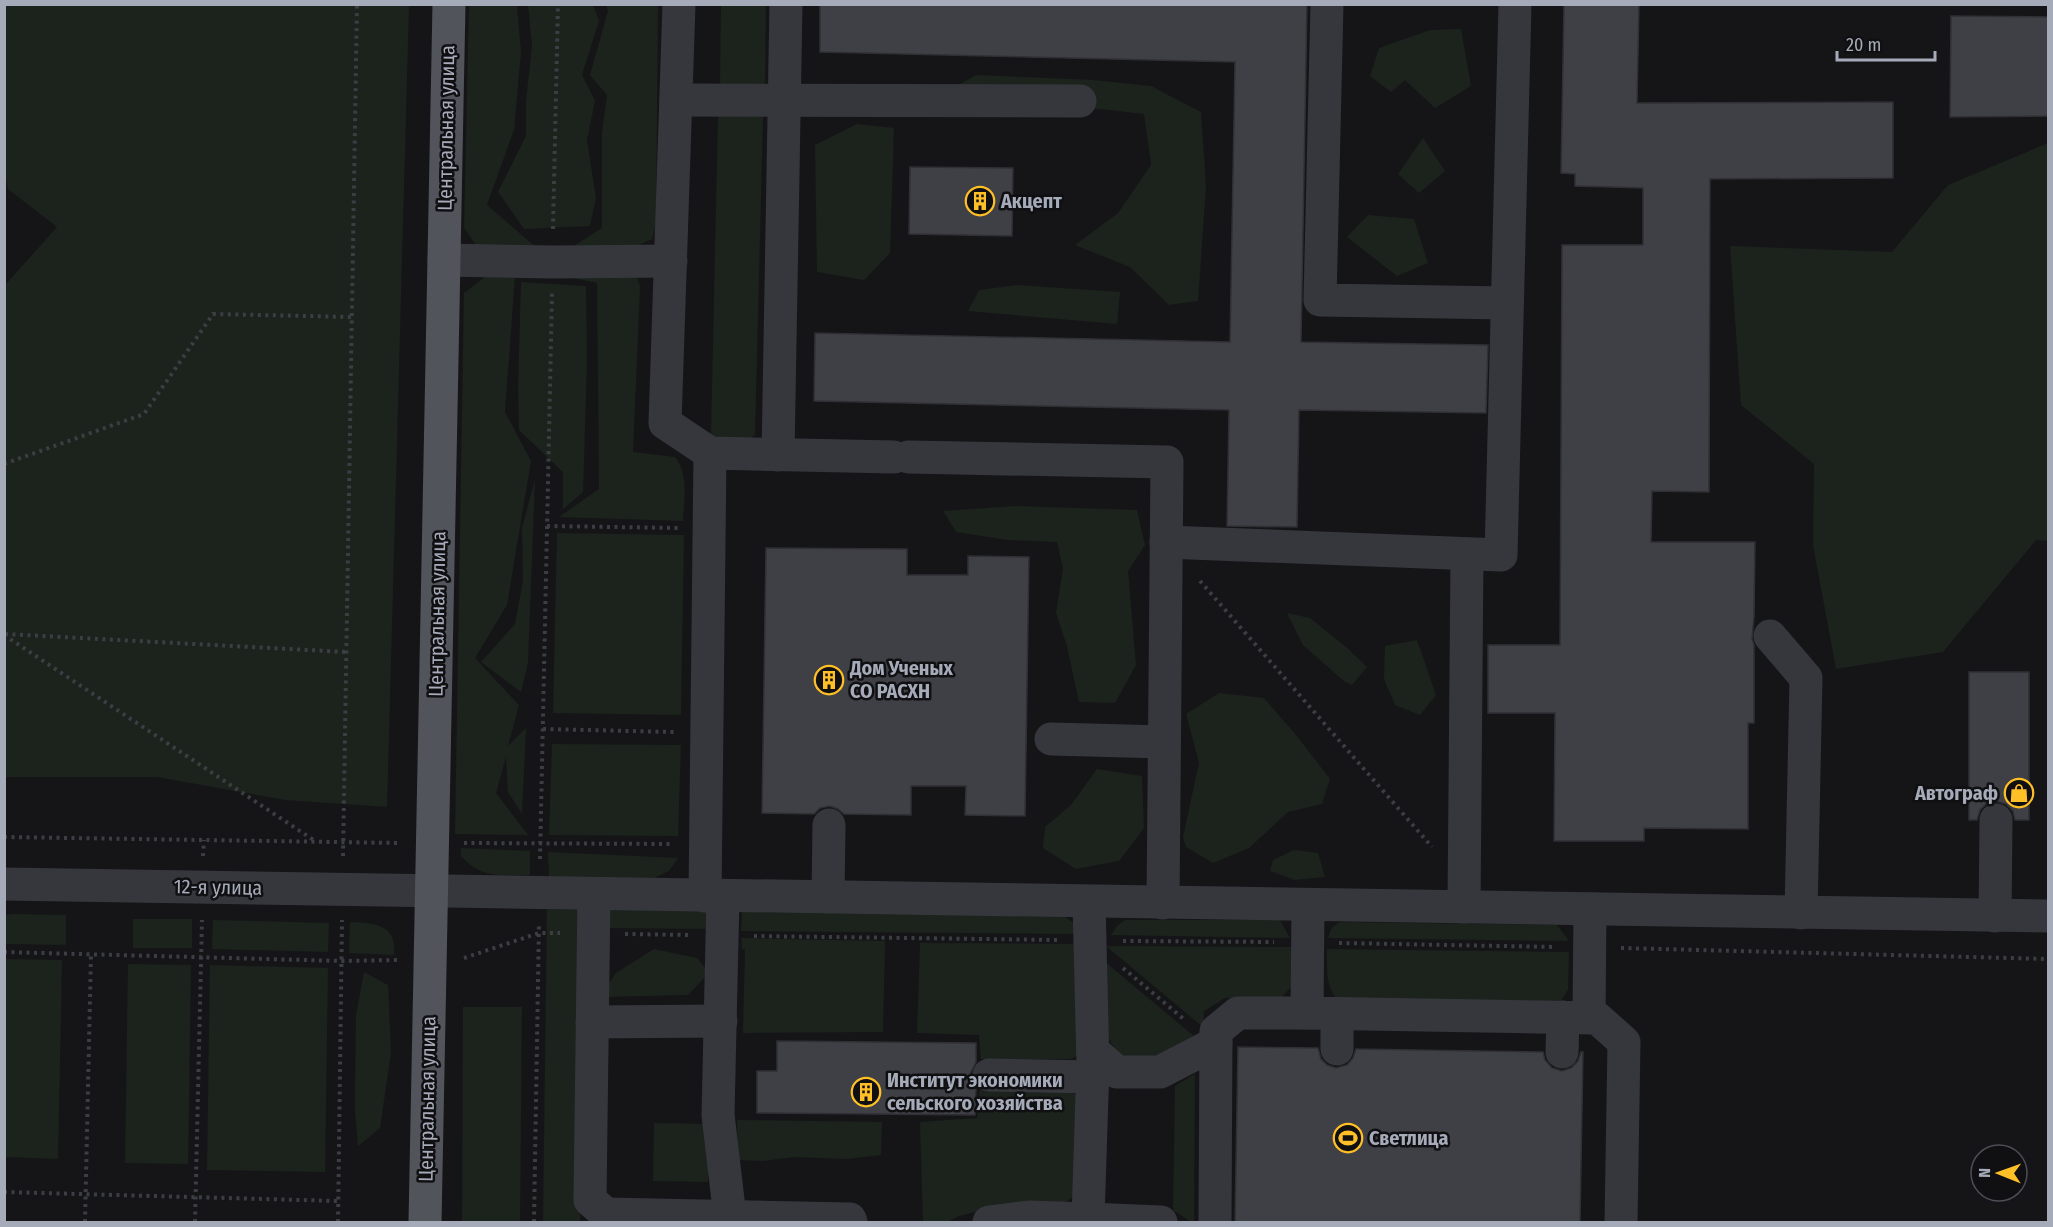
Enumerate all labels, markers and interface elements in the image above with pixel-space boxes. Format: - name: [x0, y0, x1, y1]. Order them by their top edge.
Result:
- scale bar: [1837, 24, 1934, 62]
- text: 20 m: [1846, 34, 1881, 56]
- street label: Центральная улица: [433, 45, 459, 211]
- building icon: Акцепт: [964, 185, 996, 217]
- place label: Акцепт: [1000, 189, 1062, 213]
- street label: Центральная улица: [424, 531, 450, 697]
- place label: Дом Ученых СО РАСХН: [849, 656, 953, 703]
- building icon: Дом Ученых СО РАСХН: [813, 664, 845, 696]
- shop icon: Автограф: [2003, 777, 2035, 809]
- place label: Автограф: [1914, 781, 1998, 805]
- street label: 12-я улица: [174, 874, 262, 900]
- street label: Центральная улица: [414, 1016, 440, 1182]
- place label: Институт экономики сельского хозяйства: [887, 1068, 1063, 1115]
- building icon: Институт экономики сельского хозяйства: [850, 1076, 882, 1108]
- sports icon: Светлица: [1332, 1122, 1364, 1154]
- place label: Светлица: [1369, 1126, 1448, 1150]
- north arrow: [1969, 1143, 2029, 1203]
- text: N: [1975, 1168, 1994, 1178]

